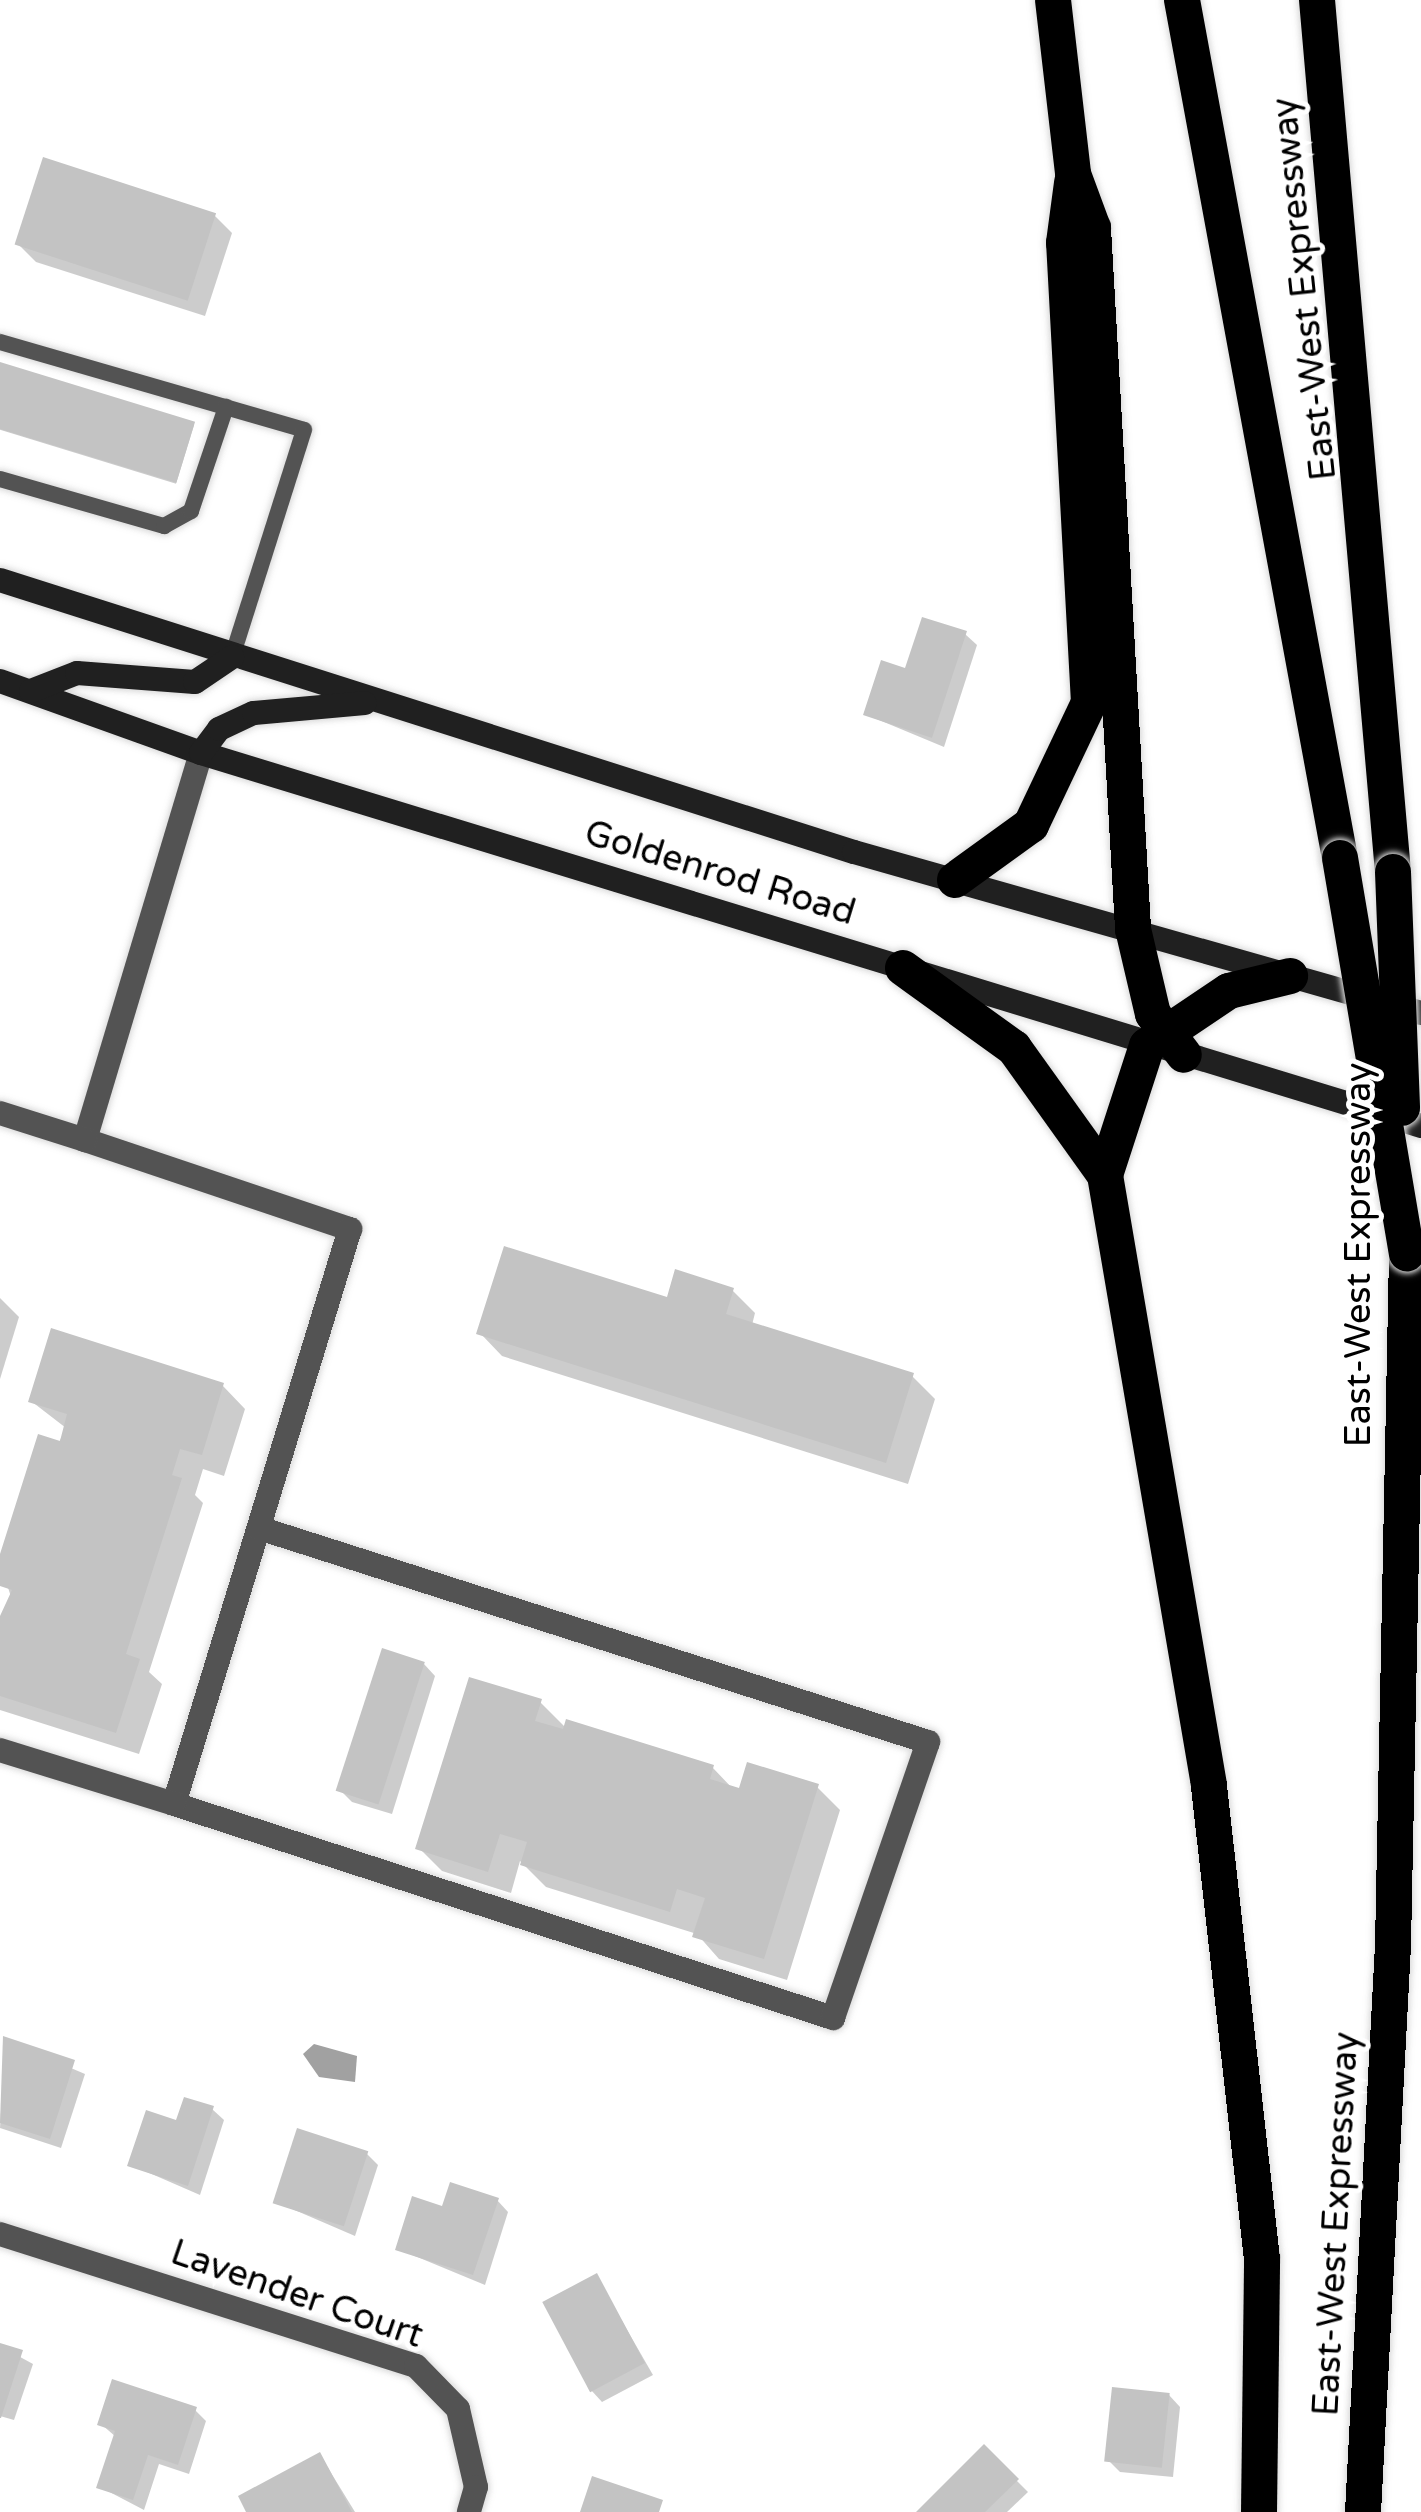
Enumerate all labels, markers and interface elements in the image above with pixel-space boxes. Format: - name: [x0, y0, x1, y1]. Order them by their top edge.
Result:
- street label: East-West Expressway: [1262, 95, 1346, 483]
- street label: Goldenrod Road: [579, 811, 861, 935]
- street label: East-West Expressway: [1337, 1063, 1381, 1447]
- street label: East-West Expressway: [1304, 2031, 1368, 2417]
- street label: Lavender Court: [165, 2231, 429, 2357]

